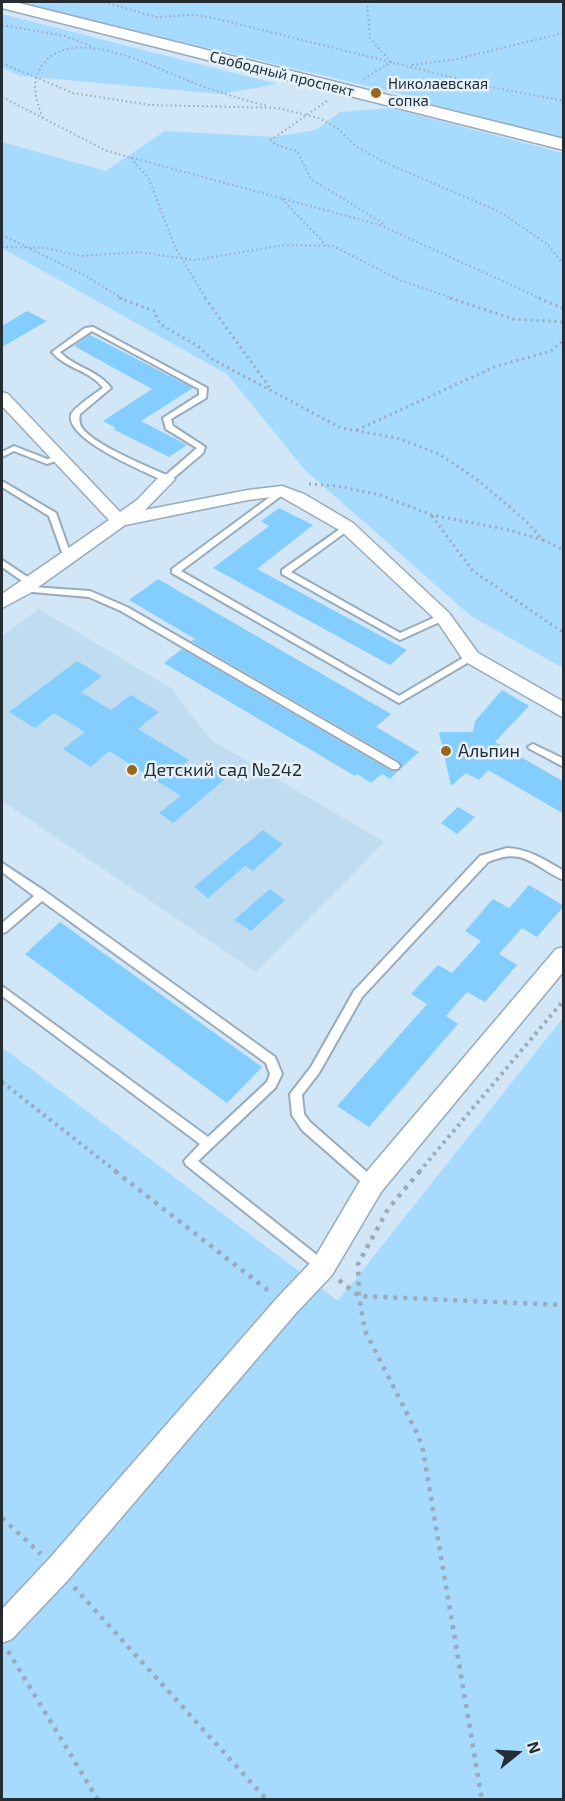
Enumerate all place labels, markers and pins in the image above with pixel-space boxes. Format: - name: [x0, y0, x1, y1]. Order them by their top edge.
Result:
- place label: Николаевская сопка: [388, 75, 488, 110]
- marker: Николаевская сопка: [369, 86, 383, 100]
- place label: Альпин: [458, 740, 520, 762]
- marker: Альпин: [439, 744, 453, 758]
- place label: Детский сад №242: [144, 759, 302, 781]
- marker: Детский сад №242: [125, 763, 139, 777]

